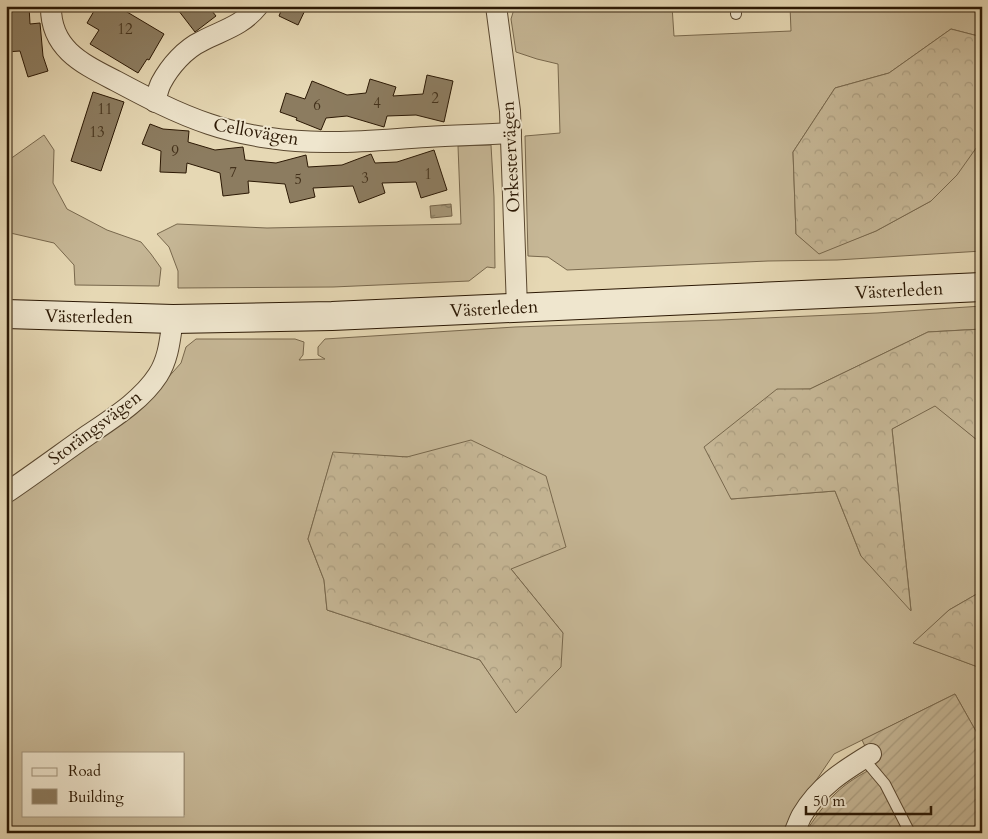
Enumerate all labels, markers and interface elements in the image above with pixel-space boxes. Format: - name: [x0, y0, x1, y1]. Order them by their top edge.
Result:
- house number: 12: [117, 19, 133, 39]
- house number: 2: [431, 88, 439, 108]
- house number: 4: [373, 93, 381, 113]
- house number: 6: [313, 95, 321, 115]
- house number: 11: [97, 99, 113, 119]
- street label: Orkestervägen: [496, 100, 526, 214]
- street label: Cellovägen: [211, 112, 301, 152]
- house number: 13: [89, 122, 105, 142]
- house number: 9: [171, 141, 179, 161]
- house number: 7: [229, 162, 237, 182]
- house number: 1: [424, 164, 432, 184]
- house number: 3: [361, 168, 369, 188]
- house number: 5: [294, 169, 302, 189]
- street label: Västerleden: [854, 276, 945, 306]
- street label: Västerleden: [449, 294, 540, 324]
- street label: Västerleden: [45, 304, 134, 330]
- street label: Storängsvägen: [43, 384, 147, 471]
- legend: [22, 752, 185, 816]
- text: Road: [68, 761, 101, 781]
- scale bar: [806, 784, 930, 816]
- text: Building: [68, 787, 124, 807]
- text: 50 m: [813, 791, 845, 811]

